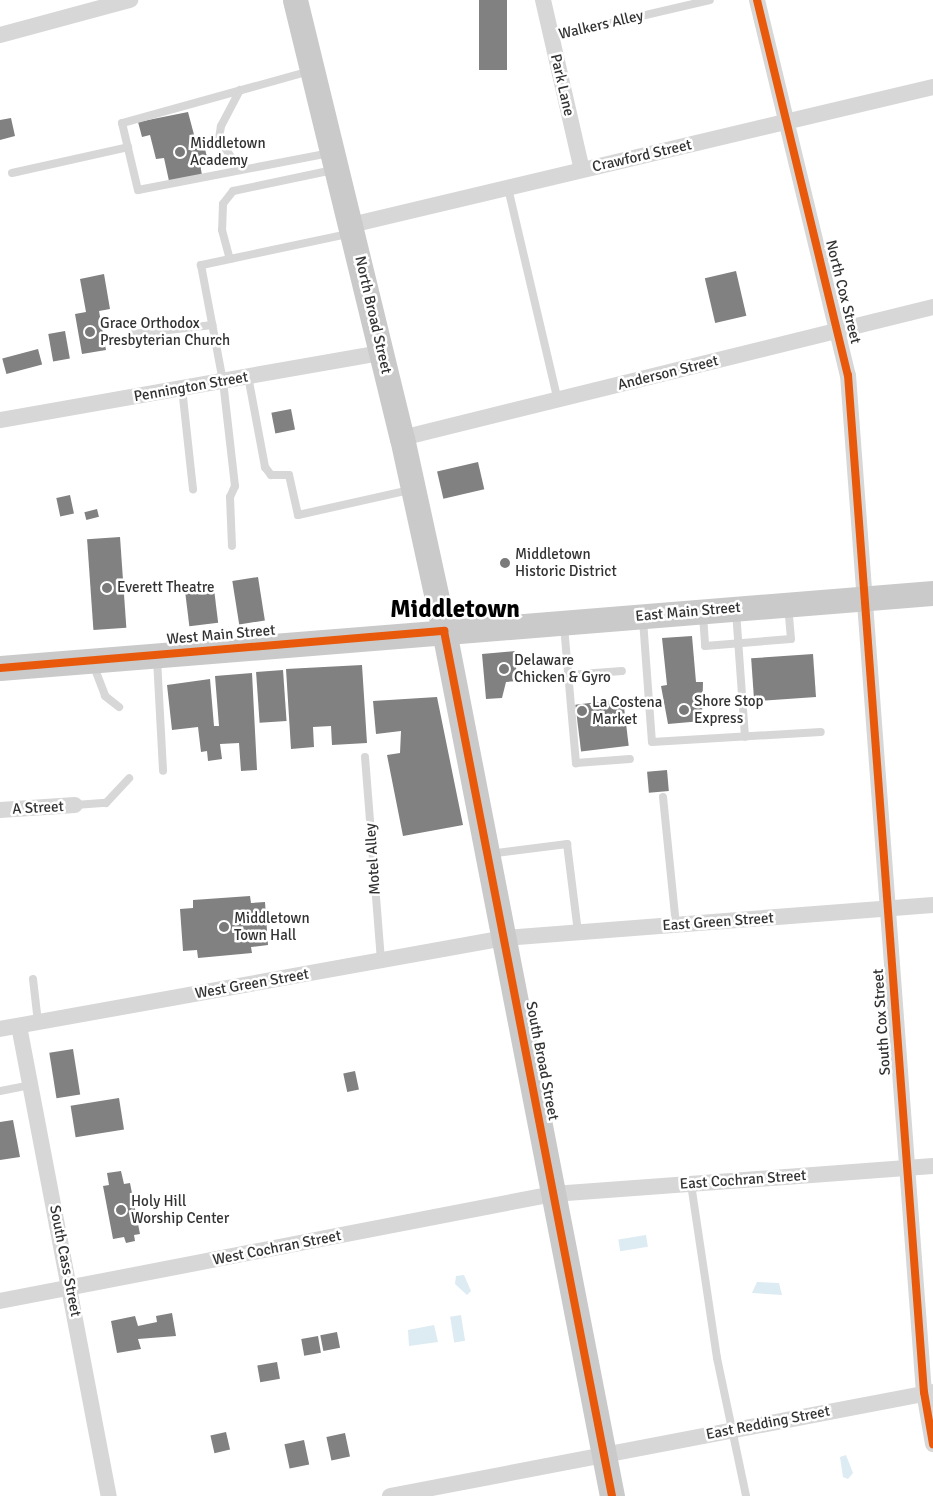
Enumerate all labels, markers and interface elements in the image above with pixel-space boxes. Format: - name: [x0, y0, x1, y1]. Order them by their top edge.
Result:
- street label: Walkers Alley: [557, 7, 645, 43]
- street label: Park Lane: [546, 52, 578, 118]
- place label: Middletown Academy: [190, 134, 266, 169]
- street label: Crawford Street: [591, 136, 693, 176]
- marker: Middletown Academy: [174, 146, 186, 158]
- street label: North Cox Street: [821, 238, 865, 346]
- street label: North Broad Street: [351, 254, 395, 376]
- place label: Grace Orthodox Presbyterian Church: [100, 314, 230, 349]
- marker: Grace Orthodox Presbyterian Church: [84, 326, 96, 338]
- street label: Anderson Street: [616, 352, 720, 394]
- street label: Pennington Street: [133, 368, 249, 406]
- place label: Middletown Historic District: [515, 545, 617, 580]
- marker: Middletown Historic District: [499, 557, 511, 569]
- place label: Everett Theatre: [117, 579, 214, 597]
- marker: Everett Theatre: [101, 582, 113, 594]
- district label: Middletown: [390, 594, 520, 624]
- street label: East Main Street: [635, 598, 741, 626]
- street label: West Main Street: [166, 621, 276, 649]
- place label: Delaware Chicken & Gyro: [514, 651, 611, 686]
- marker: Delaware Chicken & Gyro: [498, 663, 510, 675]
- place label: Shore Stop Express: [694, 692, 764, 727]
- place label: La Costena Market: [592, 693, 662, 728]
- marker: Shore Stop Express: [678, 704, 690, 716]
- marker: La Costena Market: [576, 705, 588, 717]
- street label: A Street: [12, 798, 64, 818]
- street label: Motel Alley: [362, 822, 384, 896]
- place label: Middletown Town Hall: [234, 909, 310, 944]
- street label: East Green Street: [662, 909, 774, 935]
- marker: Middletown Town Hall: [218, 921, 230, 933]
- street label: West Green Street: [194, 965, 310, 1003]
- street label: South Cox Street: [869, 968, 895, 1076]
- street label: South Broad Street: [522, 1000, 562, 1122]
- street label: East Cochran Street: [679, 1167, 807, 1193]
- place label: Holy Hill Worship Center: [131, 1192, 229, 1227]
- street label: South Cass Street: [45, 1204, 85, 1318]
- marker: Holy Hill Worship Center: [115, 1204, 127, 1216]
- street label: West Cochran Street: [211, 1227, 343, 1269]
- street label: East Redding Street: [705, 1402, 831, 1444]

